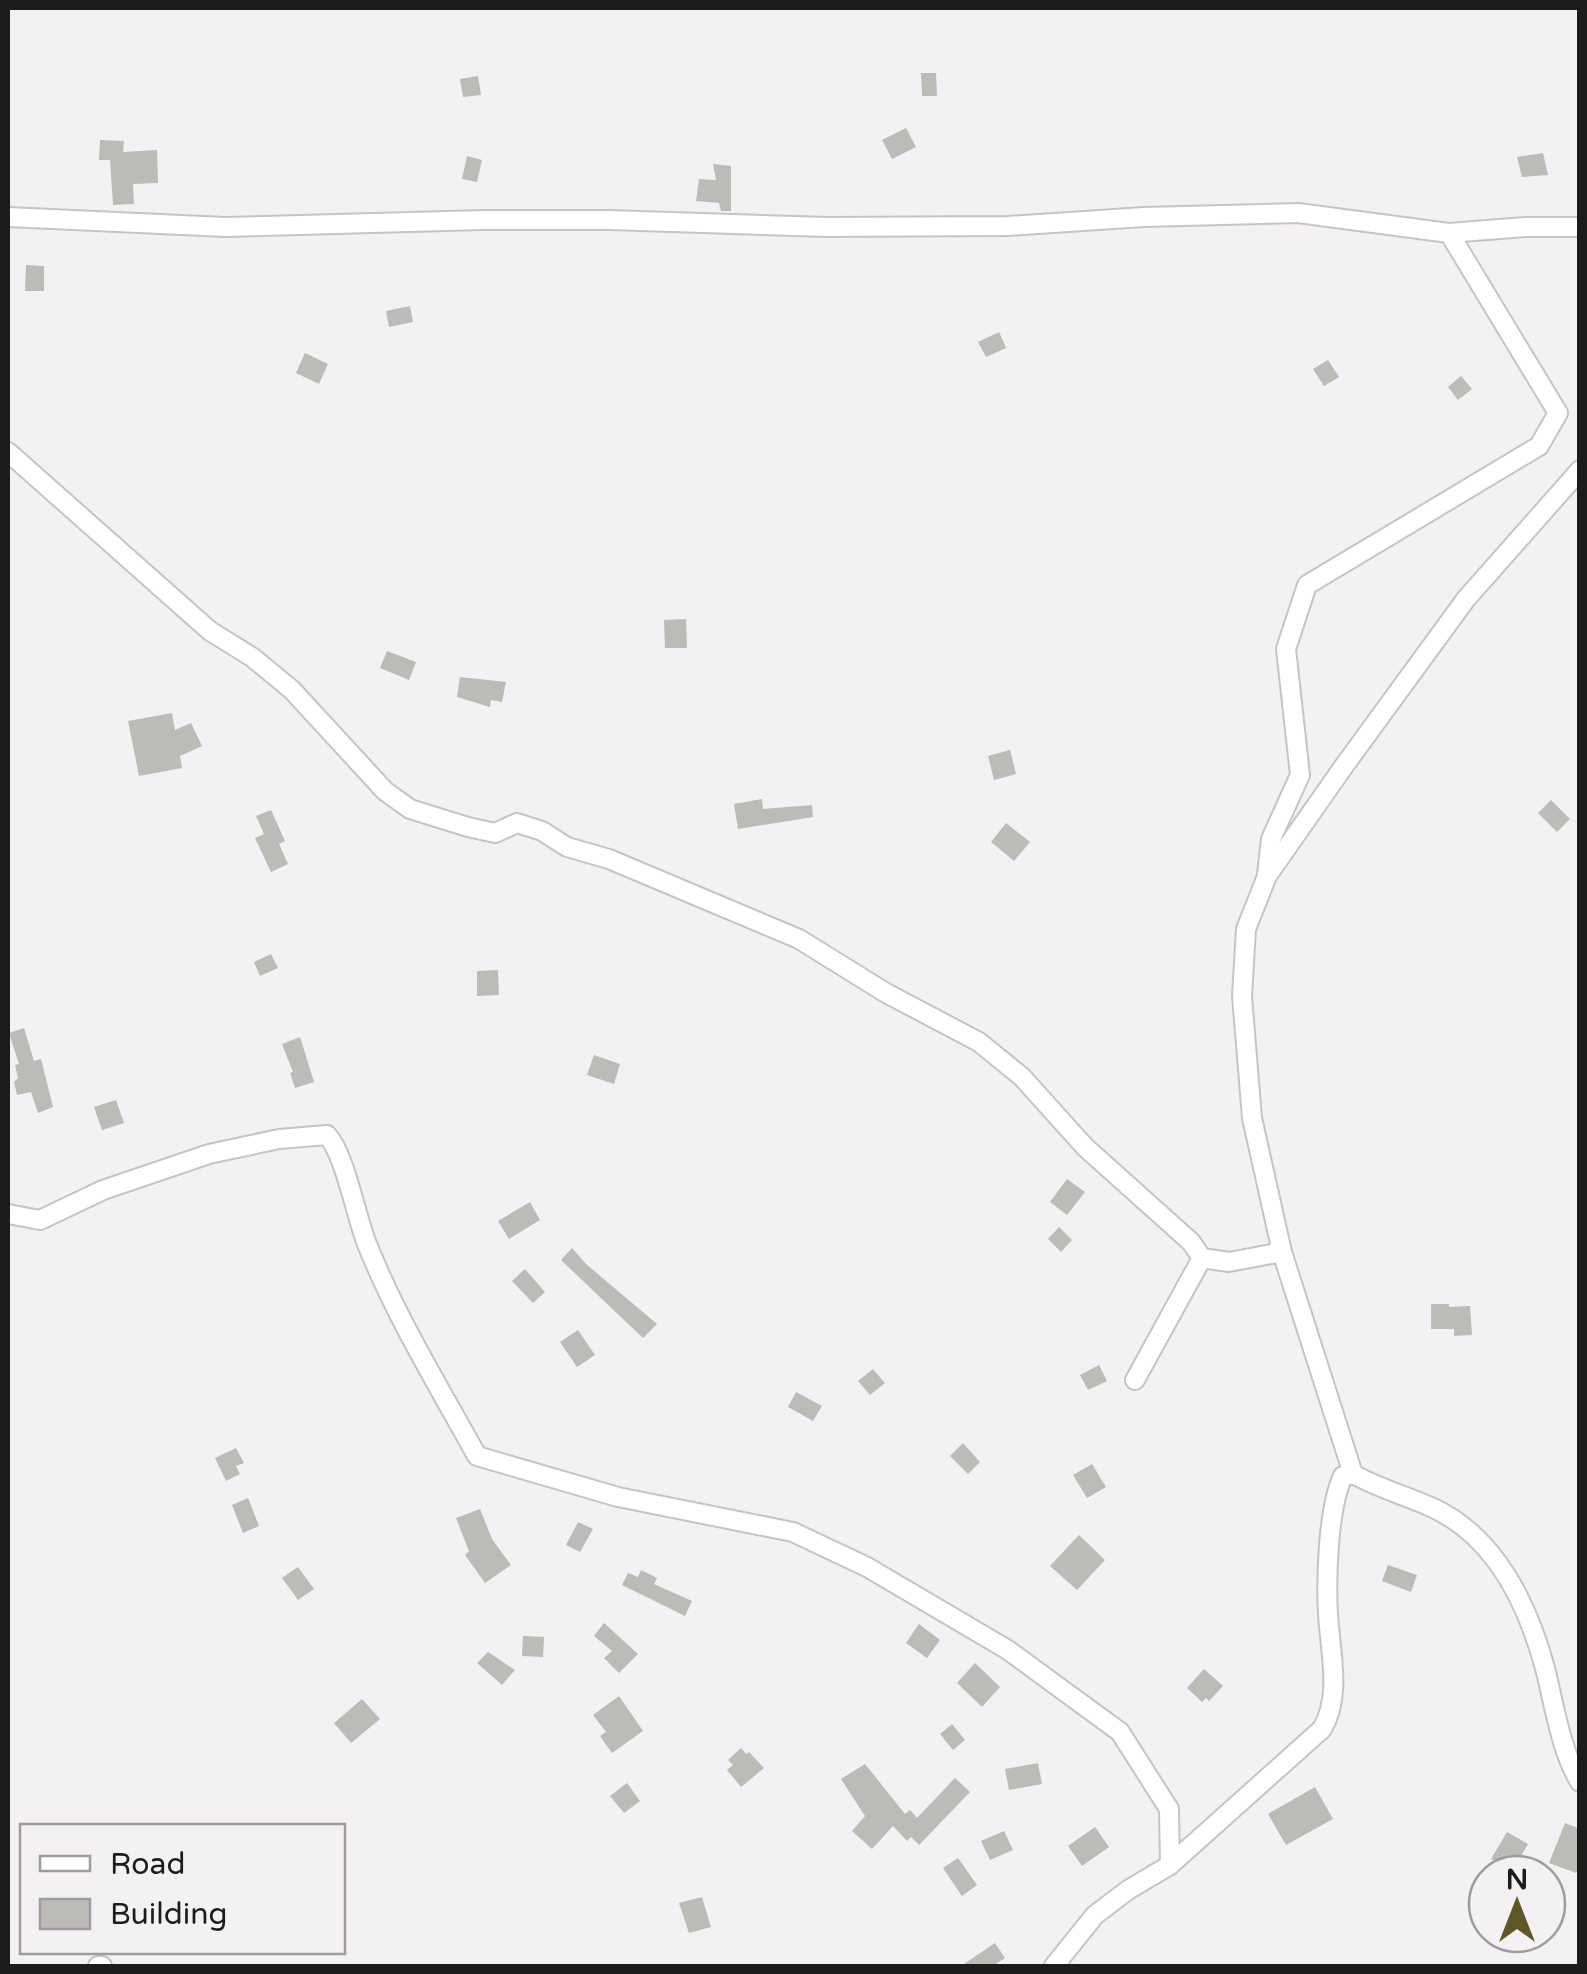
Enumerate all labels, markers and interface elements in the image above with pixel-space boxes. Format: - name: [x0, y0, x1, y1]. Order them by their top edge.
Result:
- legend: [20, 1824, 345, 1954]
- text: Road: [110, 1846, 185, 1883]
- north arrow: [1467, 1854, 1567, 1954]
- text: N: [1506, 1863, 1528, 1897]
- text: Building: [110, 1896, 227, 1933]

